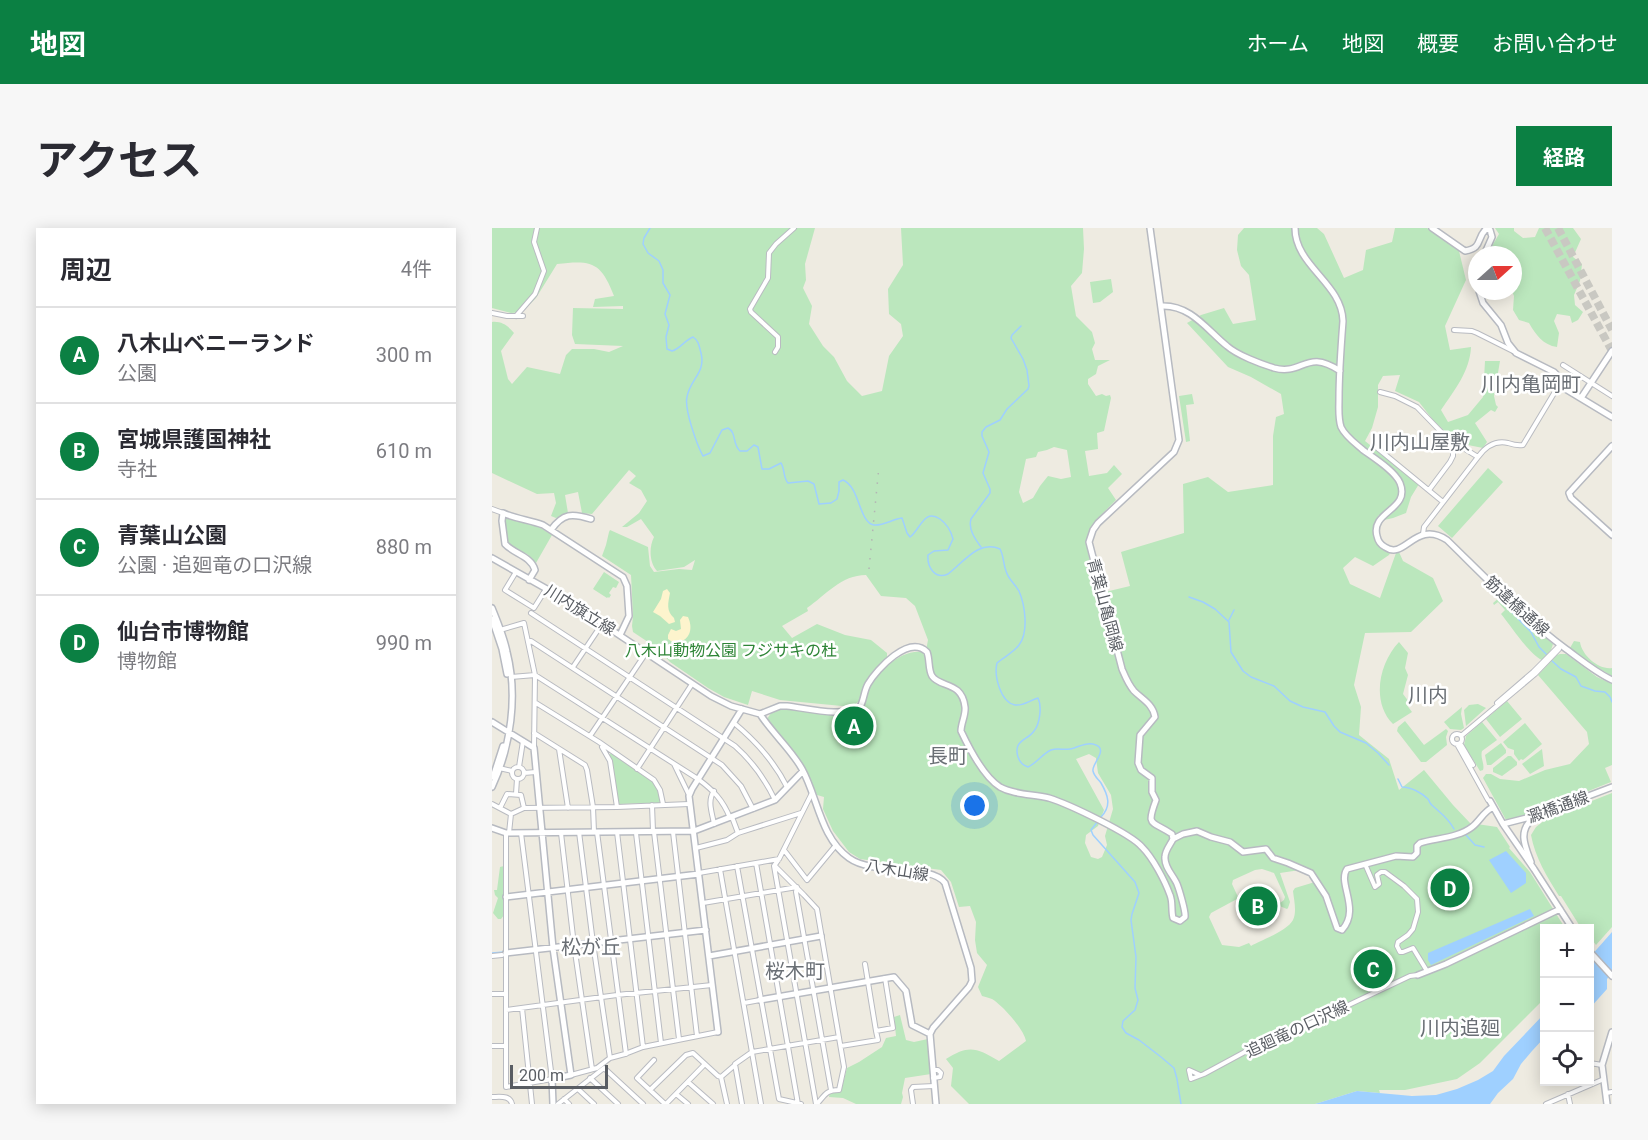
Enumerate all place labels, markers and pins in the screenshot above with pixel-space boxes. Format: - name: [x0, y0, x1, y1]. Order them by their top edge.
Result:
- pin: A: [834, 704, 874, 748]
- pin: D: [1430, 866, 1470, 910]
- pin: B: [1238, 884, 1278, 928]
- pin: C: [1354, 946, 1392, 992]

